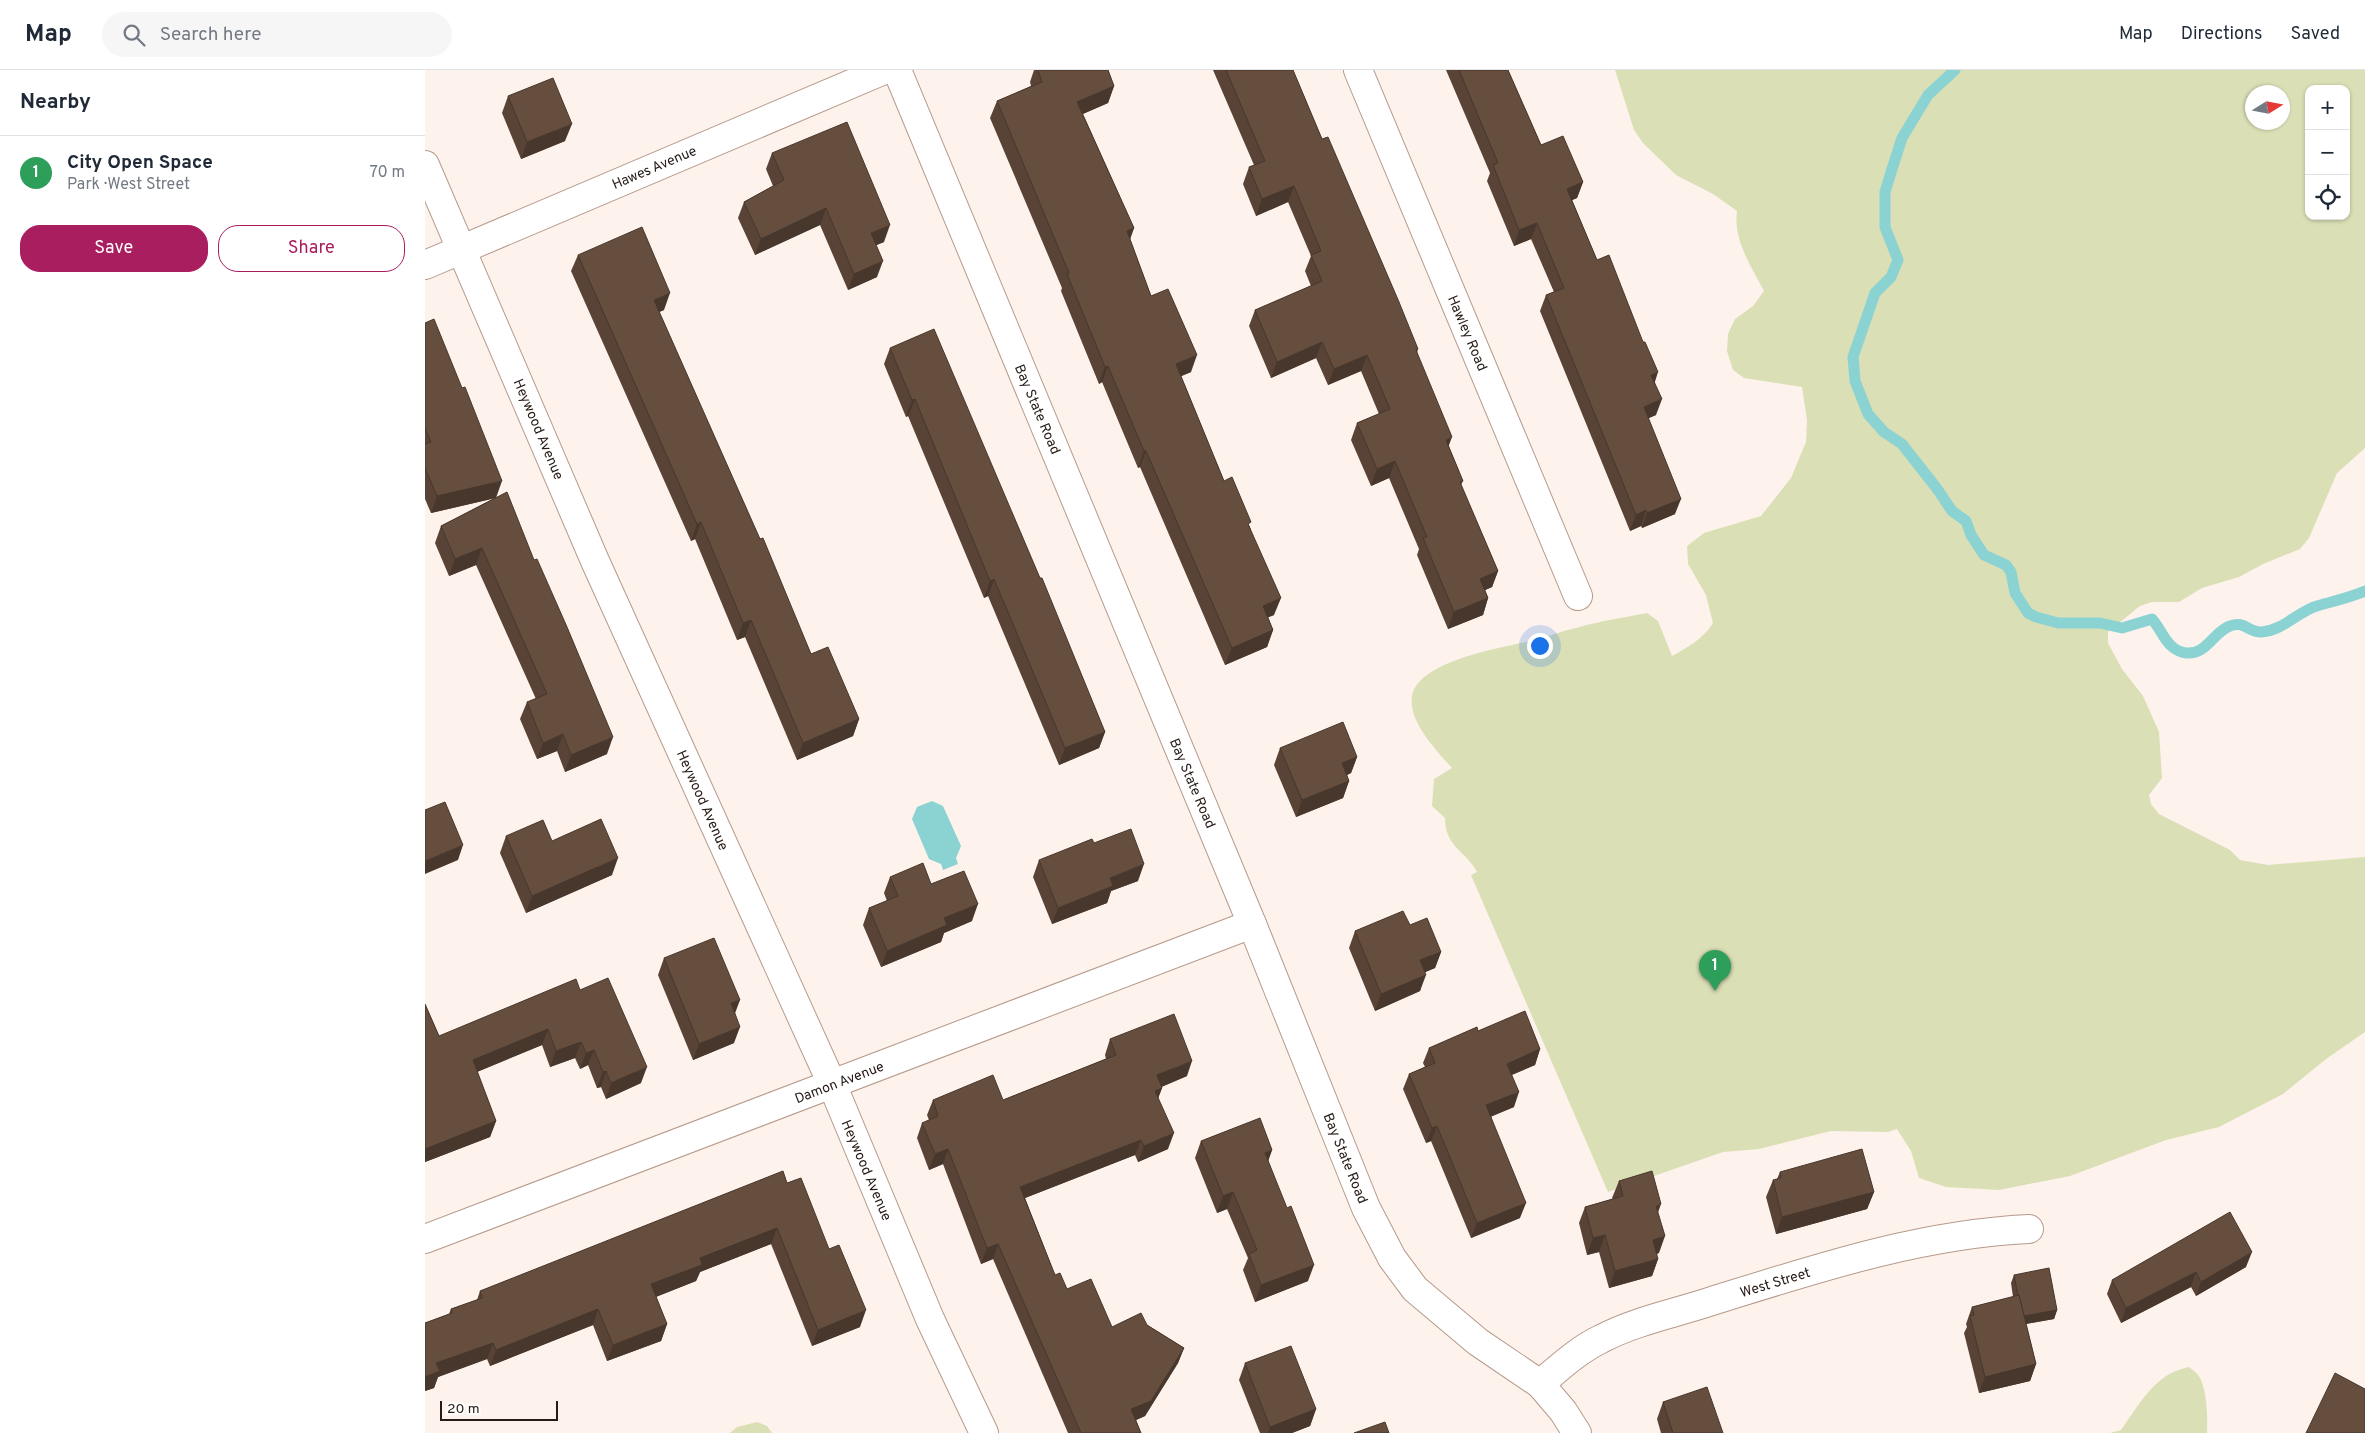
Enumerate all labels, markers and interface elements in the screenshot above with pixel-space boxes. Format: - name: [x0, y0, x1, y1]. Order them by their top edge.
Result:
- search box: [102, 12, 452, 57]
- text: Map: [25, 20, 72, 50]
- icon: search: [120, 21, 148, 49]
- text: Search here: [160, 23, 261, 47]
- text: Map: [2119, 23, 2153, 46]
- text: Directions: [2181, 23, 2263, 46]
- text: Saved: [2291, 23, 2340, 46]
- north arrow: [2245, 85, 2290, 130]
- map controls: [2305, 85, 2350, 220]
- button: +: [2305, 85, 2350, 130]
- text: Nearby: [20, 89, 91, 116]
- button: −: [2305, 130, 2350, 175]
- street label: Hawes Avenue: [610, 143, 699, 194]
- text: City Open Space: [67, 151, 213, 175]
- text: 1: [33, 163, 39, 183]
- text: 70 m: [370, 163, 405, 183]
- text: Park · West Street: [67, 175, 190, 195]
- button: locate: [2305, 175, 2350, 220]
- button: Save: [20, 225, 208, 272]
- button: Share: [218, 225, 405, 272]
- street label: Hawley Road: [1443, 293, 1490, 374]
- street label: Bay State Road: [1010, 362, 1063, 457]
- street label: Heywood Avenue: [509, 377, 567, 483]
- your location: [1527, 633, 1553, 659]
- street label: Bay State Road: [1165, 736, 1218, 831]
- street label: Heywood Avenue: [672, 748, 731, 853]
- pin: 1: [1699, 950, 1731, 991]
- street label: Damon Avenue: [793, 1059, 886, 1108]
- street label: Bay State Road: [1319, 1111, 1371, 1206]
- street label: Heywood Avenue: [837, 1118, 895, 1224]
- street label: West Street: [1738, 1265, 1813, 1302]
- scale bar: [440, 1398, 557, 1421]
- text: 20 m: [447, 1401, 480, 1418]

